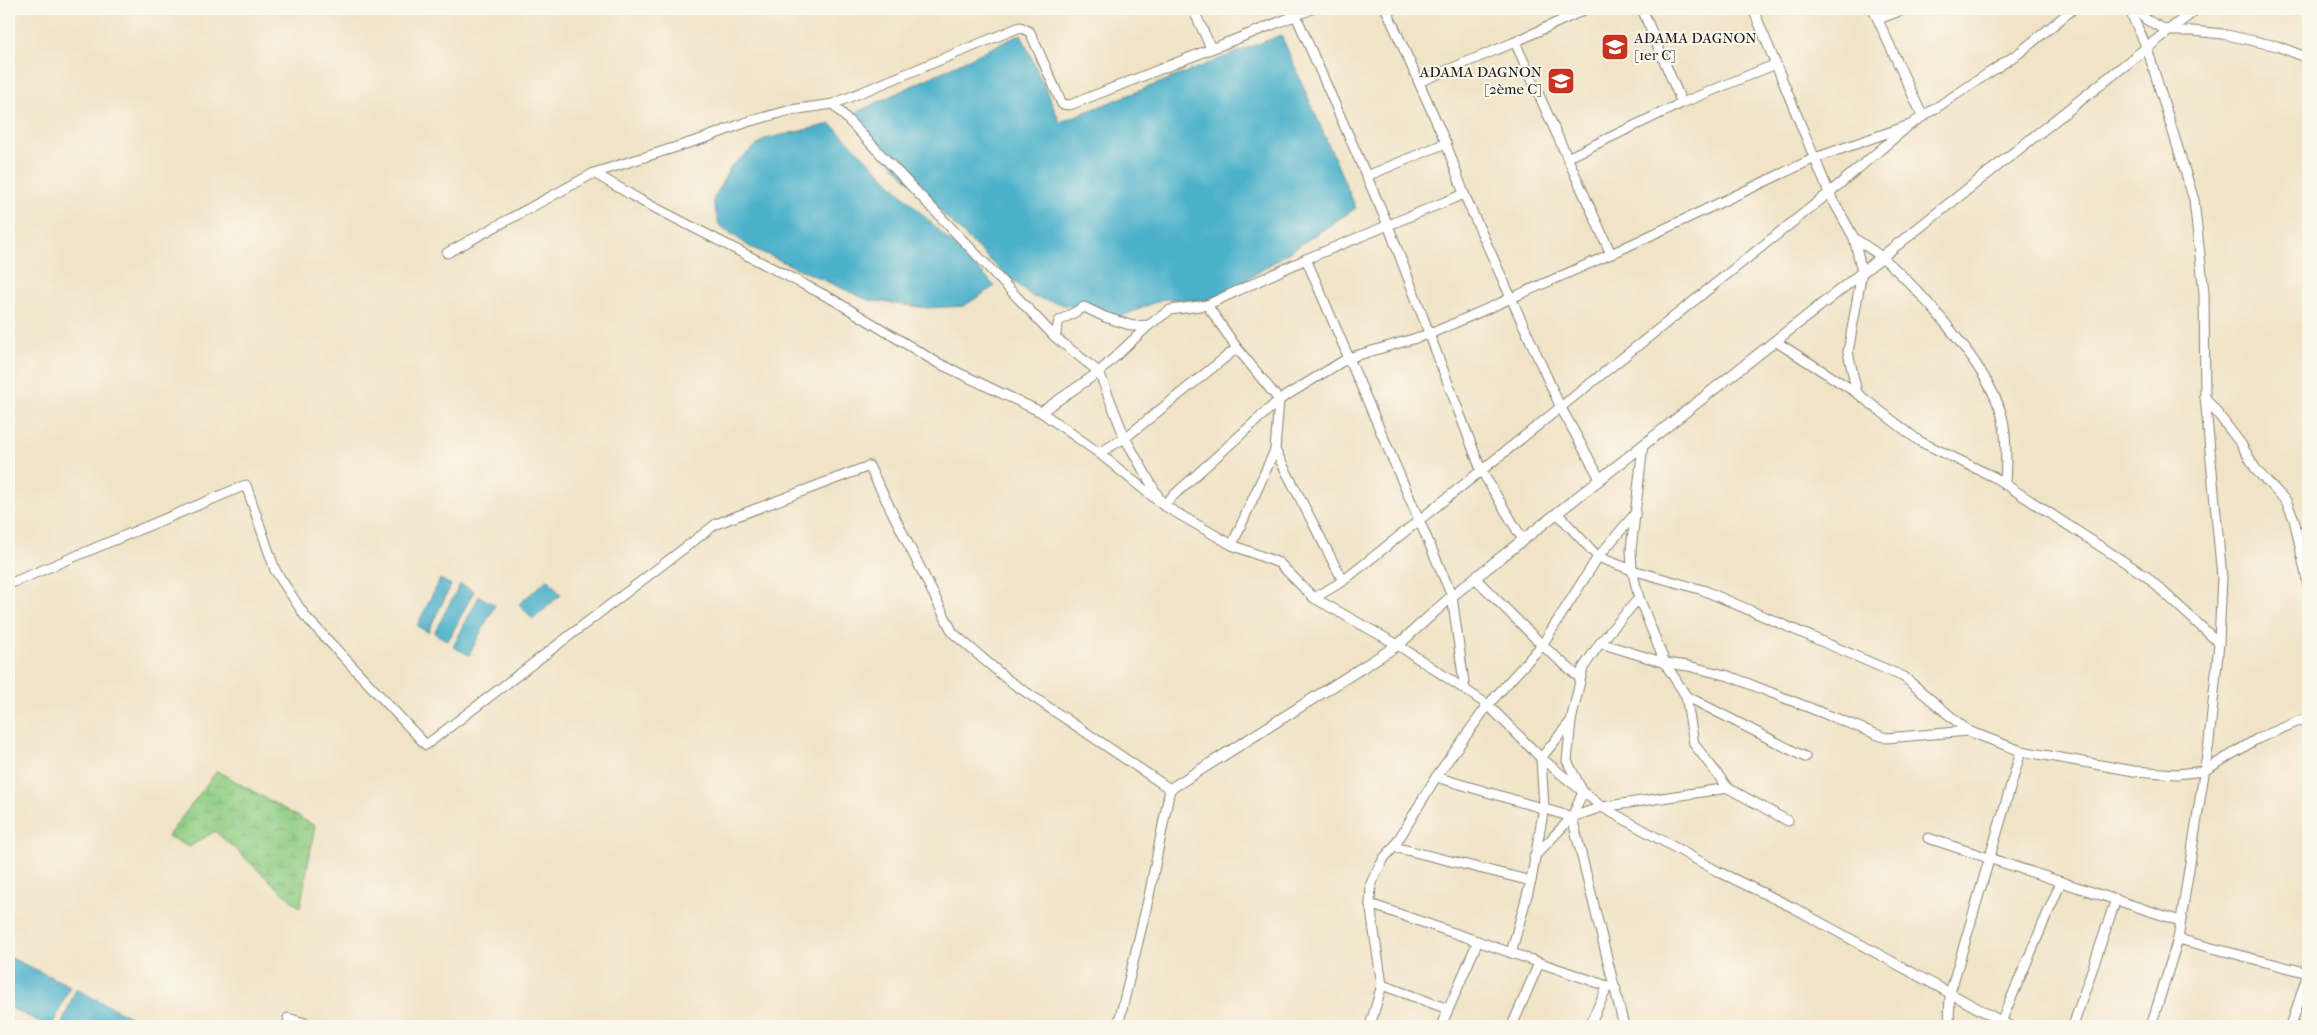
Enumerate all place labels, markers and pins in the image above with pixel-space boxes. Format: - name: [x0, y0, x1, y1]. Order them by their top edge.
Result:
- place label: ADAMA DAGNON [1er C]: [1633, 29, 1757, 64]
- school or university icon: ADAMA DAGNON [1er C]: [1600, 32, 1630, 62]
- place label: ADAMA DAGNON [2ème C]: [1418, 63, 1543, 98]
- school or university icon: ADAMA DAGNON [2ème C]: [1546, 66, 1576, 96]

